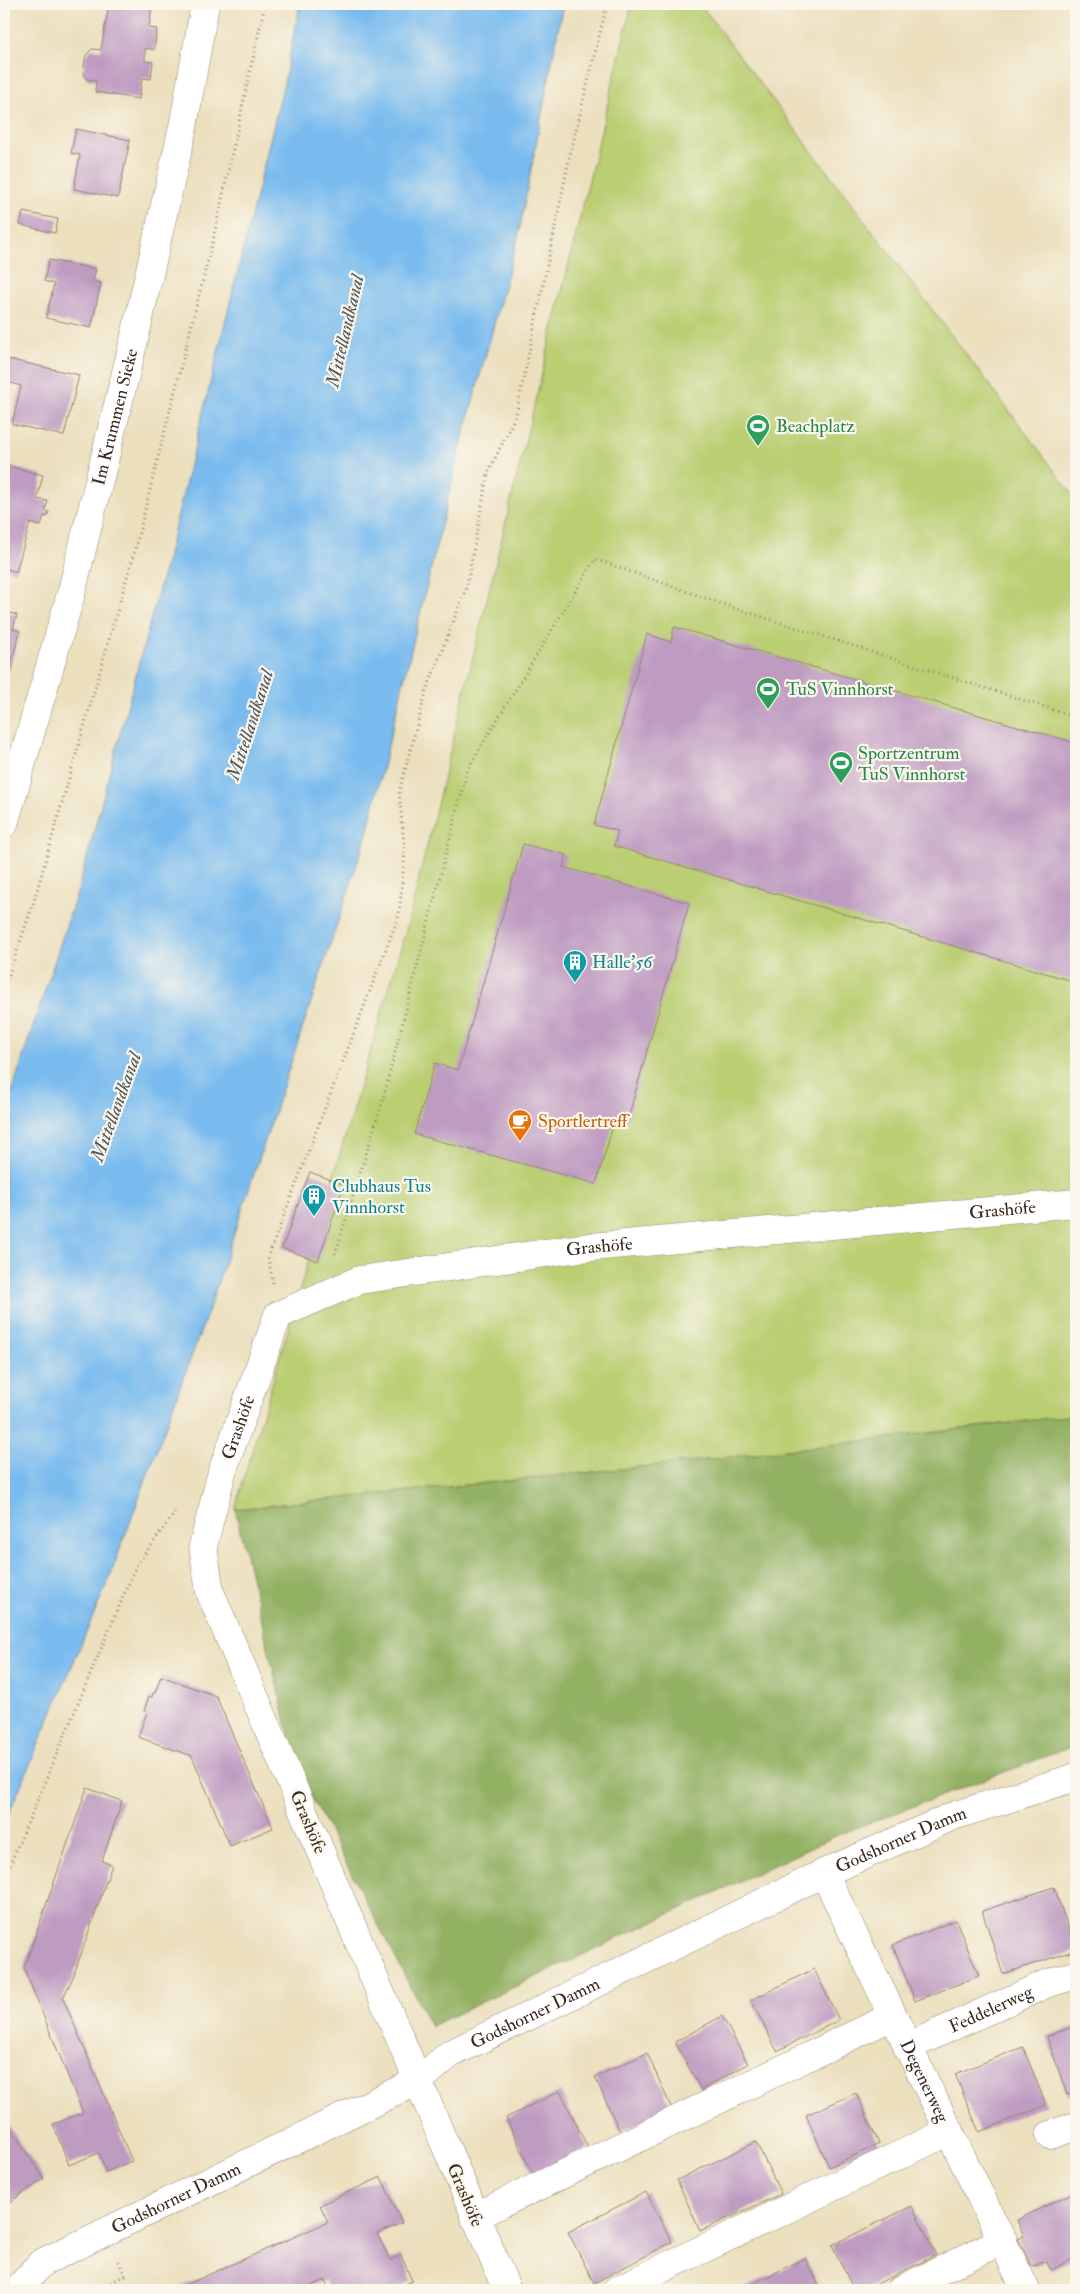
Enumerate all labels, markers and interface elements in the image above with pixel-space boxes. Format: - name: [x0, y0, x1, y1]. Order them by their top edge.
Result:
- water label: Mittellandkanal: [320, 271, 370, 390]
- street label: Im Krummen Sieke: [87, 346, 143, 488]
- sports icon: Beachplatz: [745, 413, 771, 447]
- place label: Beachplatz: [776, 415, 855, 438]
- water label: Mittellandkanal: [221, 665, 280, 784]
- sports icon: TuS Vinnhorst: [755, 676, 781, 710]
- place label: TuS Vinnhorst: [786, 678, 894, 701]
- place label: Sportzentrum TuS Vinnhorst: [858, 742, 966, 786]
- sports icon: Sportzentrum TuS Vinnhorst: [828, 750, 854, 784]
- building icon: Halle'56: [562, 949, 588, 983]
- place label: Halle'56: [592, 951, 653, 974]
- water label: Mittellandkanal: [85, 1048, 147, 1166]
- cafe icon: Sportlertreff: [507, 1108, 533, 1142]
- place label: Sportlertreff: [538, 1110, 630, 1133]
- place label: Clubhaus Tus Vinnhorst: [332, 1175, 431, 1219]
- building icon: Clubhaus Tus Vinnhorst: [301, 1183, 327, 1217]
- street label: Grashöfe: [968, 1195, 1037, 1224]
- street label: Grashöfe: [564, 1232, 634, 1261]
- street label: Grashöfe: [216, 1391, 260, 1463]
- street label: Grashöfe: [284, 1787, 332, 1858]
- street label: Godshorner Damm: [832, 1801, 969, 1878]
- street label: Godshorner Damm: [466, 1972, 603, 2054]
- street label: Feddelerweg: [945, 1979, 1037, 2038]
- street label: Degenerweg: [895, 2036, 955, 2127]
- street label: Godshorner Damm: [107, 2157, 244, 2239]
- street label: Grashöfe: [441, 2160, 489, 2231]

